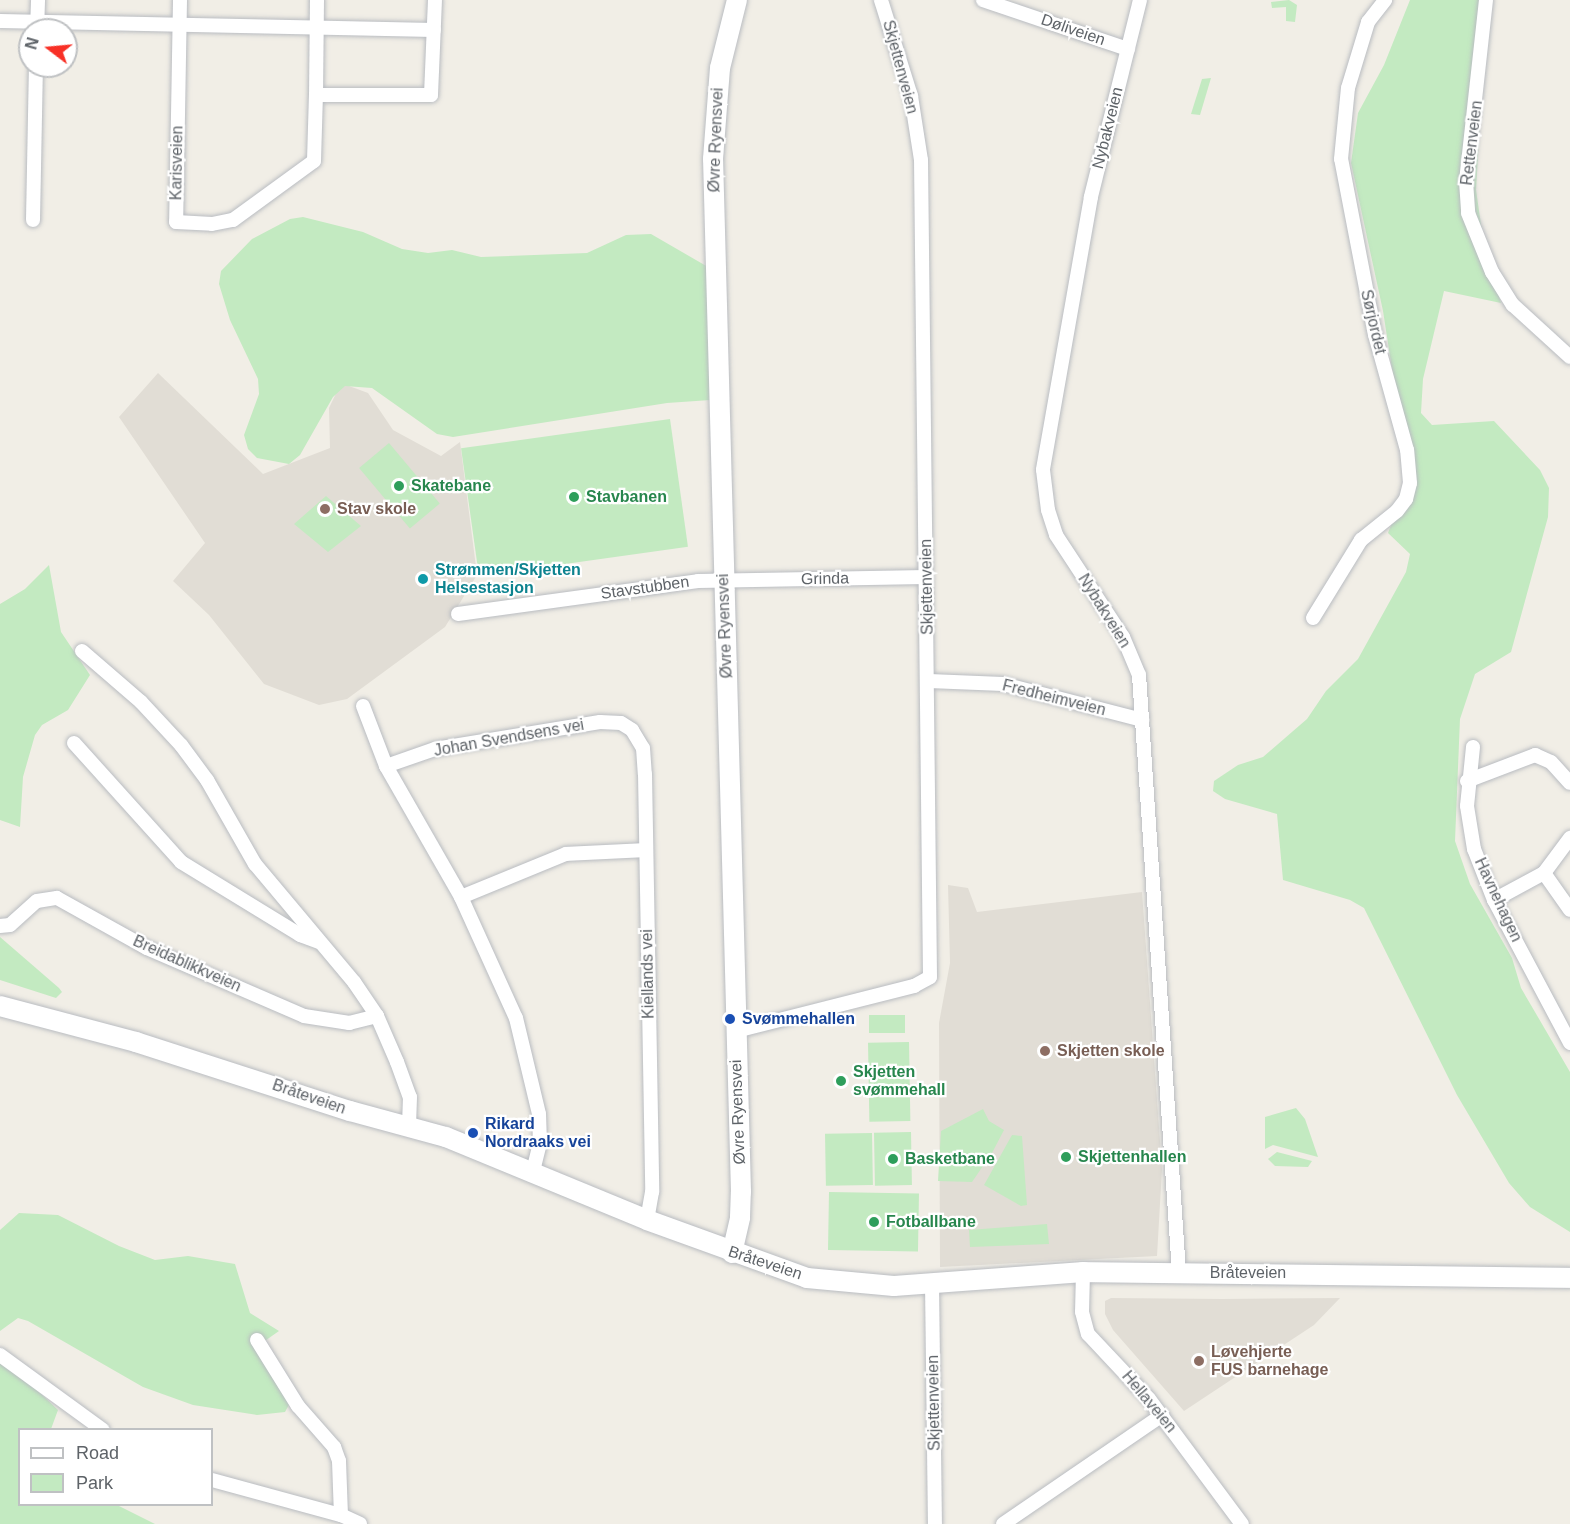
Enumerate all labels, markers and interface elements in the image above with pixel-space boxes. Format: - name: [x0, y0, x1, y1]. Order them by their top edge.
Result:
- street label: Døliveien: [1038, 10, 1108, 50]
- north arrow: [18, 18, 78, 78]
- street label: Skjettenveien: [878, 18, 922, 116]
- text: N: [22, 36, 42, 51]
- street label: Nybakveien: [1089, 85, 1127, 171]
- street label: Øvre Ryensvei: [705, 87, 727, 193]
- street label: Rettenveien: [1457, 99, 1487, 187]
- street label: Karisveien: [167, 125, 187, 201]
- street label: Sørjordet: [1356, 288, 1390, 356]
- place label: Skatebane: [411, 476, 491, 496]
- marker: Skatebane: [392, 479, 406, 493]
- place label: Stavbanen: [586, 487, 667, 507]
- marker: Stavbanen: [567, 490, 581, 504]
- place label: Stav skole: [337, 499, 416, 519]
- marker: Stav skole: [318, 502, 332, 516]
- street label: Skjettenveien: [917, 539, 937, 635]
- place label: Strømmen/Skjetten Helsestasjon: [435, 560, 581, 598]
- street label: Grinda: [801, 569, 849, 589]
- street label: Nybakveien: [1074, 570, 1134, 652]
- marker: Strømmen/Skjetten Helsestasjon: [416, 572, 430, 586]
- street label: Stavstubben: [600, 572, 690, 604]
- street label: Øvre Ryensvei: [714, 573, 736, 679]
- street label: Fredheimveien: [1000, 676, 1108, 720]
- street label: Johan Svendsens vei: [432, 715, 586, 761]
- street label: Havnehagen: [1470, 855, 1526, 945]
- street label: Kiellands vei: [638, 929, 658, 1019]
- street label: Breidablikkveien: [130, 932, 244, 996]
- place label: Svømmehallen: [742, 1009, 855, 1029]
- marker: Svømmehallen: [723, 1012, 737, 1026]
- place label: Skjetten skole: [1057, 1041, 1165, 1061]
- marker: Skjetten skole: [1038, 1044, 1052, 1058]
- street label: Øvre Ryensvei: [727, 1059, 749, 1165]
- place label: Skjetten svømmehall: [853, 1062, 945, 1100]
- marker: Skjetten svømmehall: [834, 1074, 848, 1088]
- street label: Bråteveien: [270, 1075, 348, 1119]
- place label: Rikard Nordraaks vei: [485, 1114, 591, 1152]
- marker: Rikard Nordraaks vei: [466, 1126, 480, 1140]
- place label: Skjettenhallen: [1078, 1147, 1186, 1167]
- place label: Basketbane: [905, 1149, 995, 1169]
- marker: Skjettenhallen: [1059, 1150, 1073, 1164]
- marker: Basketbane: [886, 1152, 900, 1166]
- place label: Fotballbane: [886, 1212, 976, 1232]
- marker: Fotballbane: [867, 1215, 881, 1229]
- street label: Bråteveien: [726, 1242, 804, 1284]
- street label: Bråteveien: [1210, 1263, 1286, 1283]
- place label: Løvehjerte FUS barnehage: [1211, 1342, 1328, 1380]
- marker: Løvehjerte FUS barnehage: [1192, 1354, 1206, 1368]
- street label: Skjettenveien: [924, 1355, 944, 1451]
- street label: Hellaveien: [1118, 1367, 1180, 1437]
- legend: [18, 1428, 213, 1506]
- text: Road: [76, 1443, 119, 1463]
- text: Park: [76, 1473, 113, 1493]

